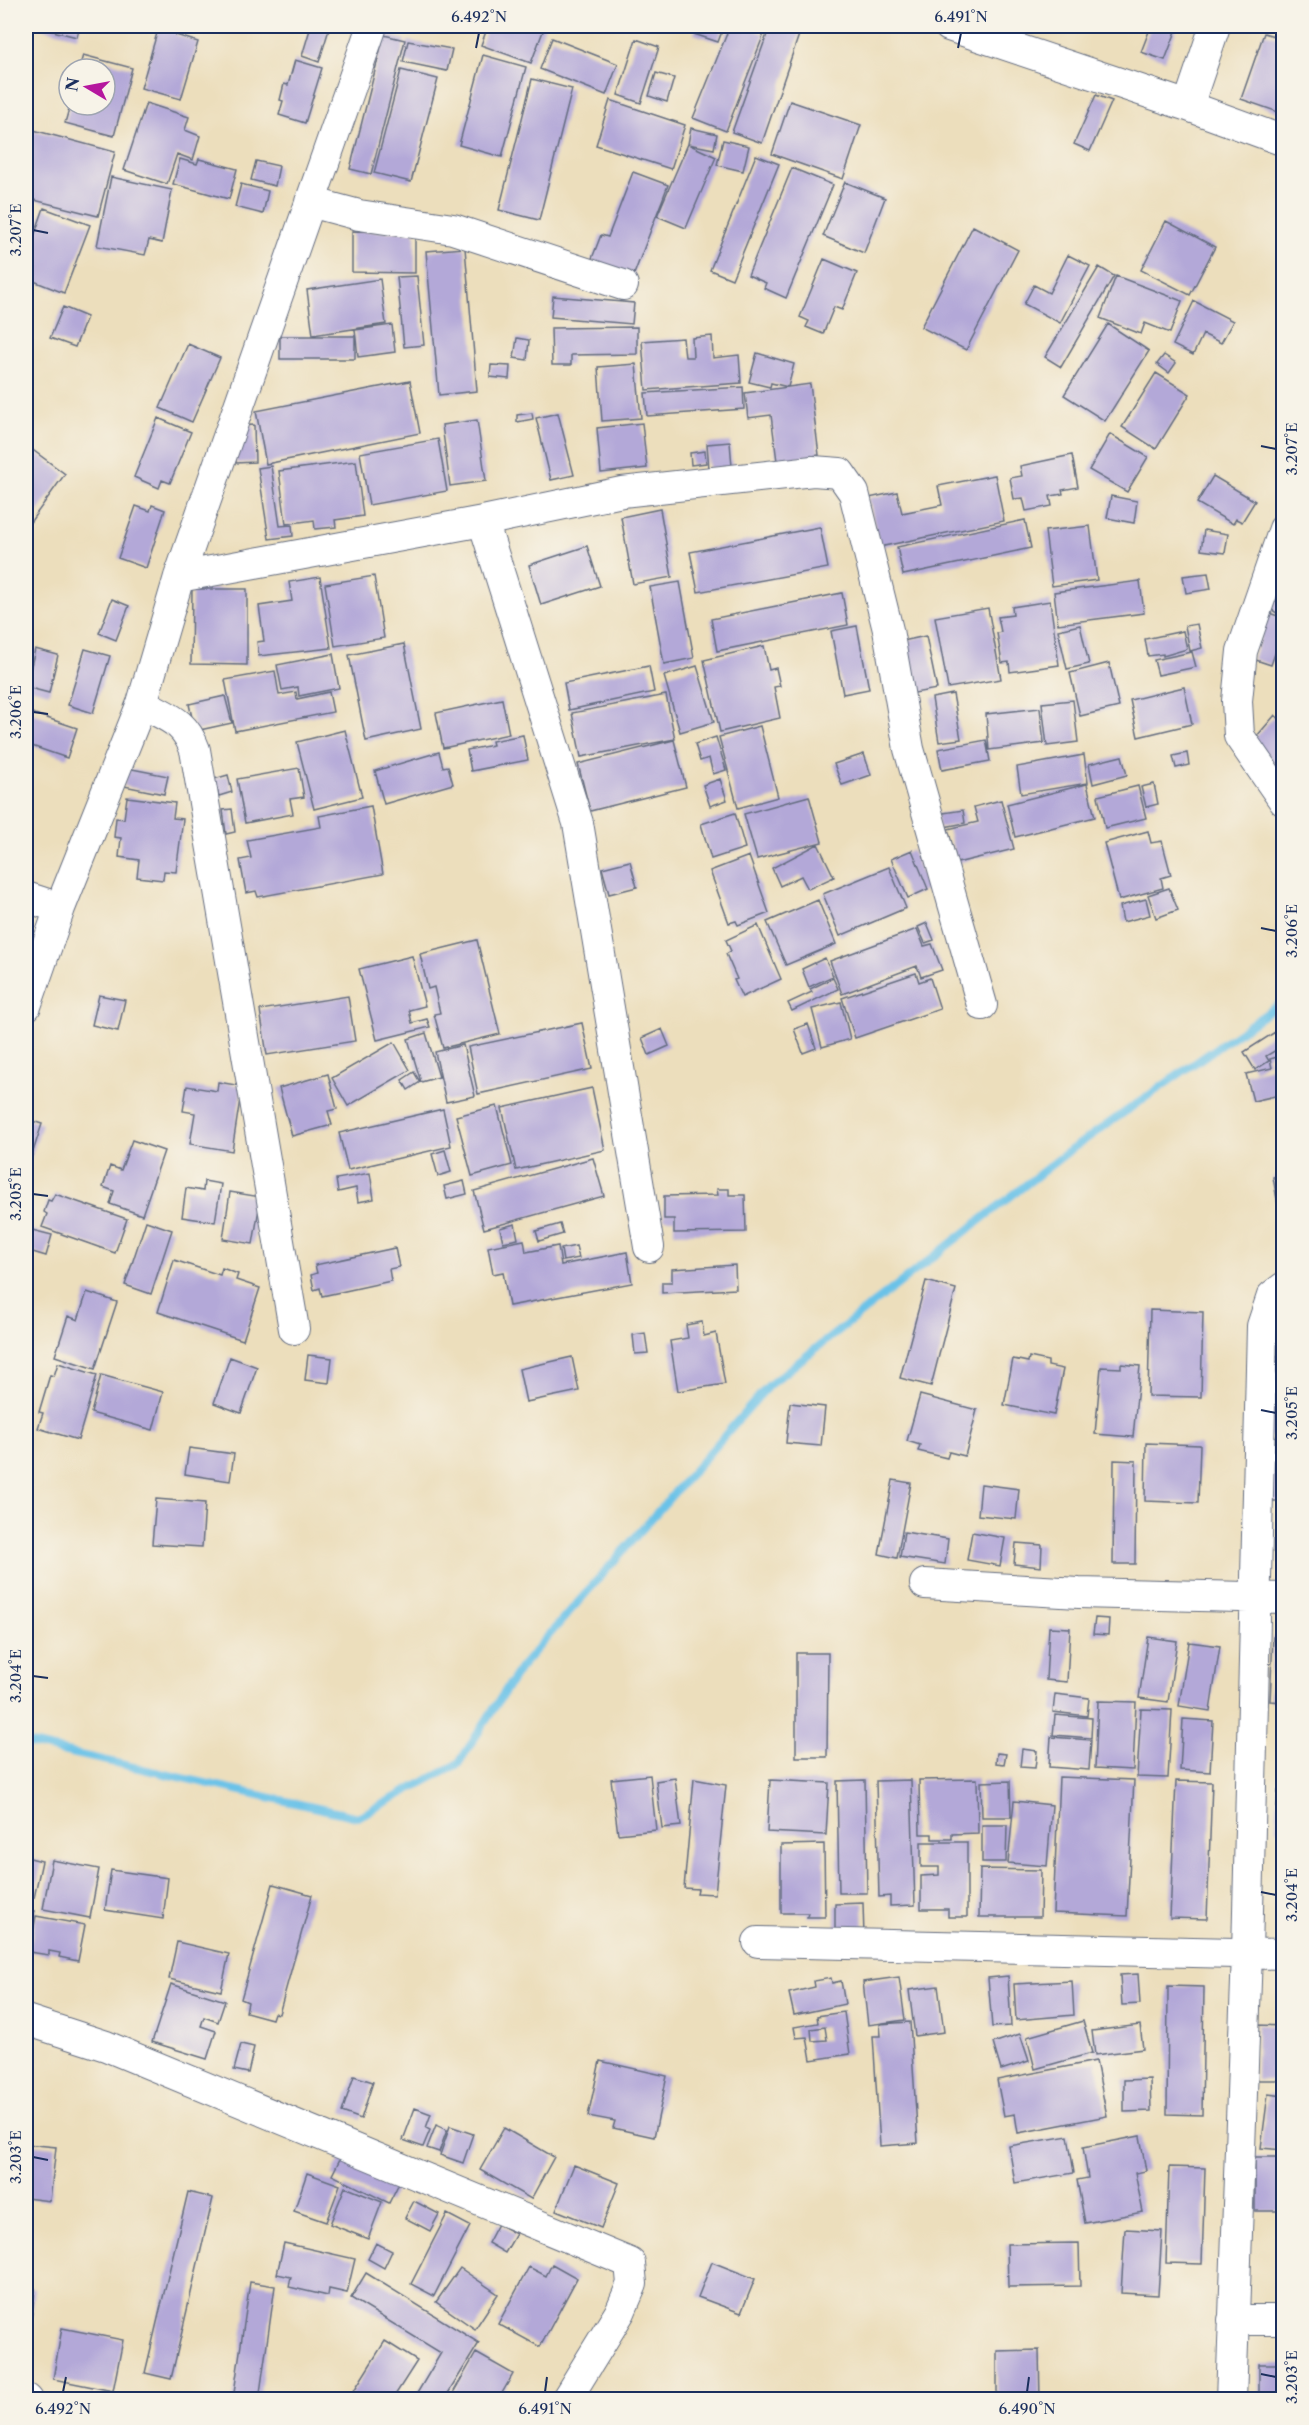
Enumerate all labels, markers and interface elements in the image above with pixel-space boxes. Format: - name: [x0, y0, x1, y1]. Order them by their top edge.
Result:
- text: 6.492°N: [451, 7, 507, 26]
- text: 6.491°N: [934, 7, 988, 26]
- north arrow: [57, 57, 117, 117]
- text: N: [61, 76, 83, 93]
- text: 3.207°E: [6, 203, 25, 257]
- text: 3.207°E: [1282, 422, 1301, 476]
- text: 3.206°E: [6, 685, 25, 739]
- text: 3.206°E: [1282, 904, 1301, 958]
- text: 3.205°E: [6, 1167, 25, 1221]
- text: 3.205°E: [1282, 1386, 1301, 1440]
- text: 3.204°E: [6, 1649, 25, 1703]
- text: 3.204°E: [1282, 1868, 1301, 1922]
- text: 3.203°E: [6, 2130, 25, 2184]
- text: 3.203°E: [1282, 2350, 1301, 2404]
- text: 6.492°N: [35, 2399, 91, 2418]
- text: 6.491°N: [518, 2399, 572, 2418]
- text: 6.490°N: [998, 2399, 1056, 2418]

